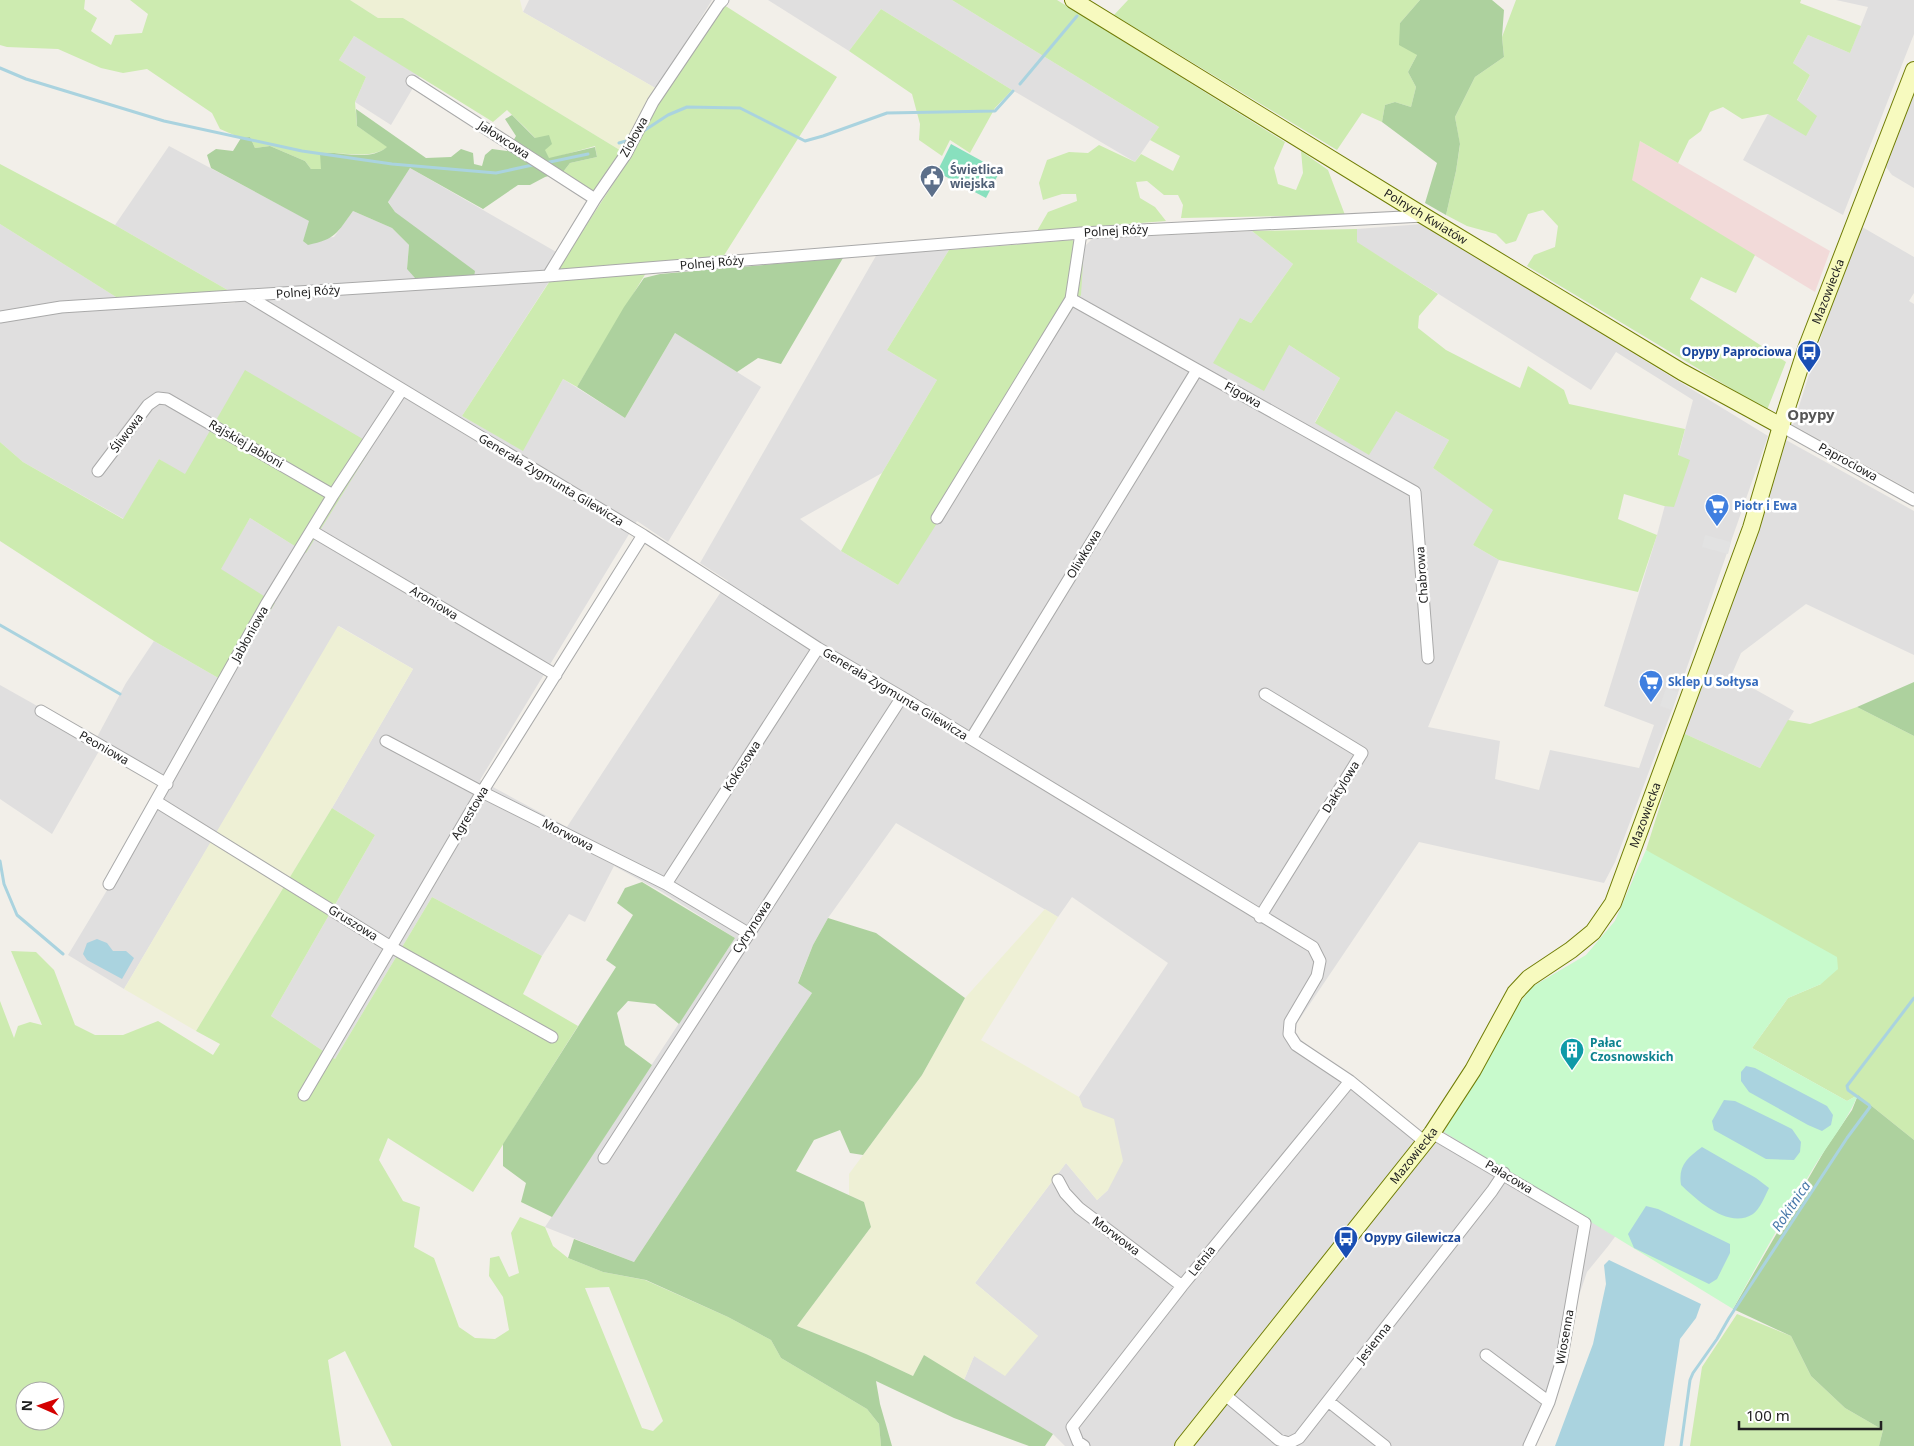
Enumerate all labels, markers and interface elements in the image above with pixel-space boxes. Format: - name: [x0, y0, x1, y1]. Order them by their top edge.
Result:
- street label: Ziołowa: [616, 114, 652, 160]
- street label: Jałowcowa: [474, 116, 533, 163]
- place label: Świetlica wiejska: [950, 161, 1003, 192]
- public building icon: Świetlica wiejska: [919, 164, 945, 198]
- street label: Polnych Kwiatów: [1381, 184, 1471, 249]
- street label: Polnej Róży: [1083, 220, 1149, 241]
- street label: Polnej Róży: [679, 251, 746, 274]
- street label: Mazowiecka: [1807, 256, 1848, 326]
- street label: Polnej Róży: [275, 281, 342, 302]
- bus stop icon: Opypy Paprociowa: [1796, 339, 1822, 373]
- place label: Opypy Paprociowa: [1682, 343, 1792, 360]
- street label: Figowa: [1222, 377, 1265, 412]
- district label: Opypy: [1787, 404, 1835, 424]
- street label: Śliwowa: [106, 409, 147, 456]
- street label: Rajskiej Jabłoni: [206, 415, 287, 472]
- street label: Generała Zygmunta Gilewicza: [475, 429, 627, 530]
- street label: Paprociowa: [1816, 438, 1881, 485]
- supermarket icon: Piotr i Ewa: [1704, 493, 1730, 527]
- place label: Piotr i Ewa: [1734, 497, 1797, 514]
- street label: Oliwkowa: [1062, 526, 1105, 582]
- street label: Chabrowa: [1411, 546, 1432, 604]
- street label: Aroniowa: [407, 582, 461, 624]
- street label: Jabłoniowa: [227, 603, 272, 666]
- street label: Generała Zygmunta Gilewicza: [819, 643, 971, 744]
- supermarket icon: Sklep U Sołtysa: [1638, 669, 1664, 703]
- place label: Sklep U Sołtysa: [1668, 673, 1759, 690]
- street label: Peoniowa: [76, 726, 132, 769]
- street label: Kokosowa: [719, 737, 764, 794]
- street label: Daktylowa: [1318, 757, 1363, 816]
- street label: Mazowiecka: [1625, 780, 1665, 850]
- street label: Agrestowa: [447, 783, 492, 843]
- street label: Morwowa: [540, 814, 597, 855]
- street label: Cytrynowa: [728, 897, 775, 956]
- street label: Gruszowa: [325, 901, 381, 945]
- place label: Pałac Czosnowskich: [1590, 1034, 1674, 1065]
- building icon: Pałac Czosnowskich: [1559, 1037, 1585, 1071]
- street label: Mazowiecka: [1386, 1124, 1442, 1187]
- street label: Pałacowa: [1482, 1156, 1536, 1197]
- water label: Rokitnica: [1767, 1177, 1814, 1235]
- street label: Morwowa: [1089, 1212, 1144, 1259]
- bus stop icon: Opypy Gilewicza: [1333, 1225, 1359, 1259]
- place label: Opypy Gilewicza: [1364, 1229, 1461, 1246]
- street label: Letnia: [1184, 1242, 1219, 1279]
- street label: Wiosenna: [1551, 1308, 1578, 1366]
- street label: Jesienna: [1352, 1319, 1395, 1367]
- north arrow: [15, 1381, 65, 1431]
- scale bar: [1739, 1398, 1882, 1430]
- text: N: [17, 1400, 36, 1412]
- text: 100 m: [1746, 1405, 1790, 1425]

